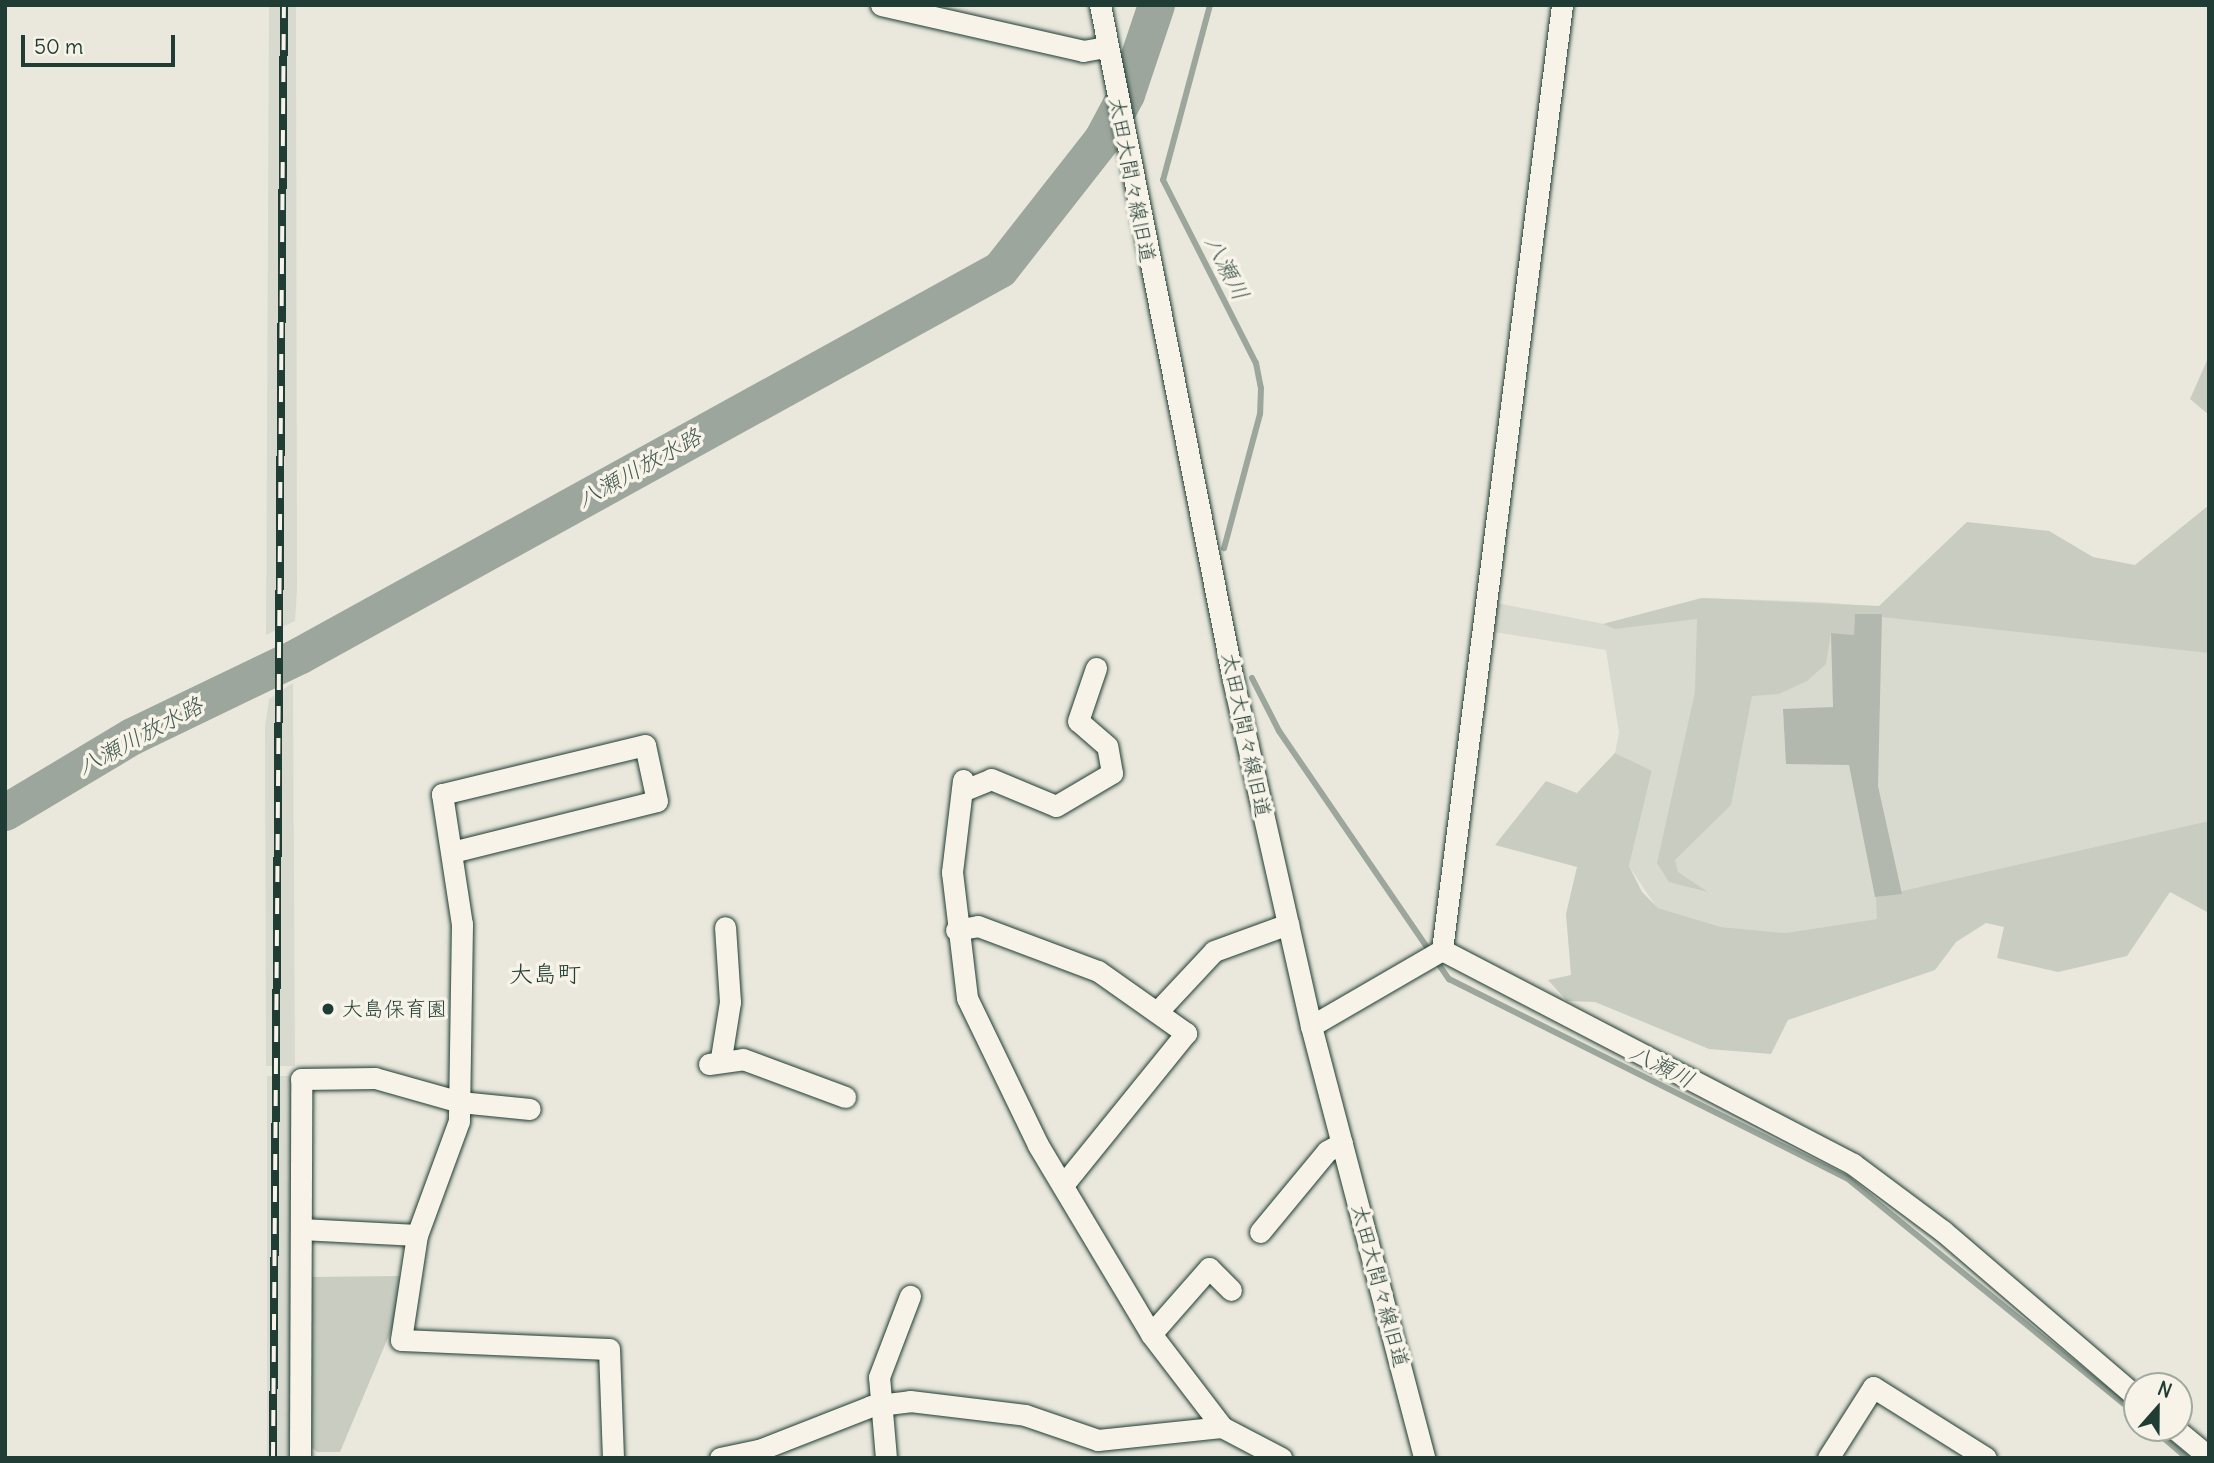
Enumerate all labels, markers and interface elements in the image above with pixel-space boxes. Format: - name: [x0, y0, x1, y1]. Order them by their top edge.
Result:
- scale bar: [24, 21, 178, 65]
- text: 50 m: [34, 33, 83, 60]
- street label: 太田大間々線旧道: [1104, 95, 1160, 265]
- water label: 八瀬川: [1199, 231, 1255, 305]
- water label: 八瀬川放水路: [572, 422, 706, 514]
- street label: 太田大間々線旧道: [1216, 650, 1276, 820]
- water label: 八瀬川放水路: [73, 691, 207, 781]
- district label: 大島町: [509, 960, 581, 988]
- place label: 大島保育園: [342, 996, 447, 1022]
- marker: 大島保育園: [320, 1001, 336, 1017]
- water label: 八瀬川: [1625, 1038, 1699, 1094]
- street label: 太田大間々線旧道: [1346, 1202, 1414, 1370]
- north arrow: [2123, 1372, 2193, 1442]
- text: N: [2154, 1376, 2175, 1403]

